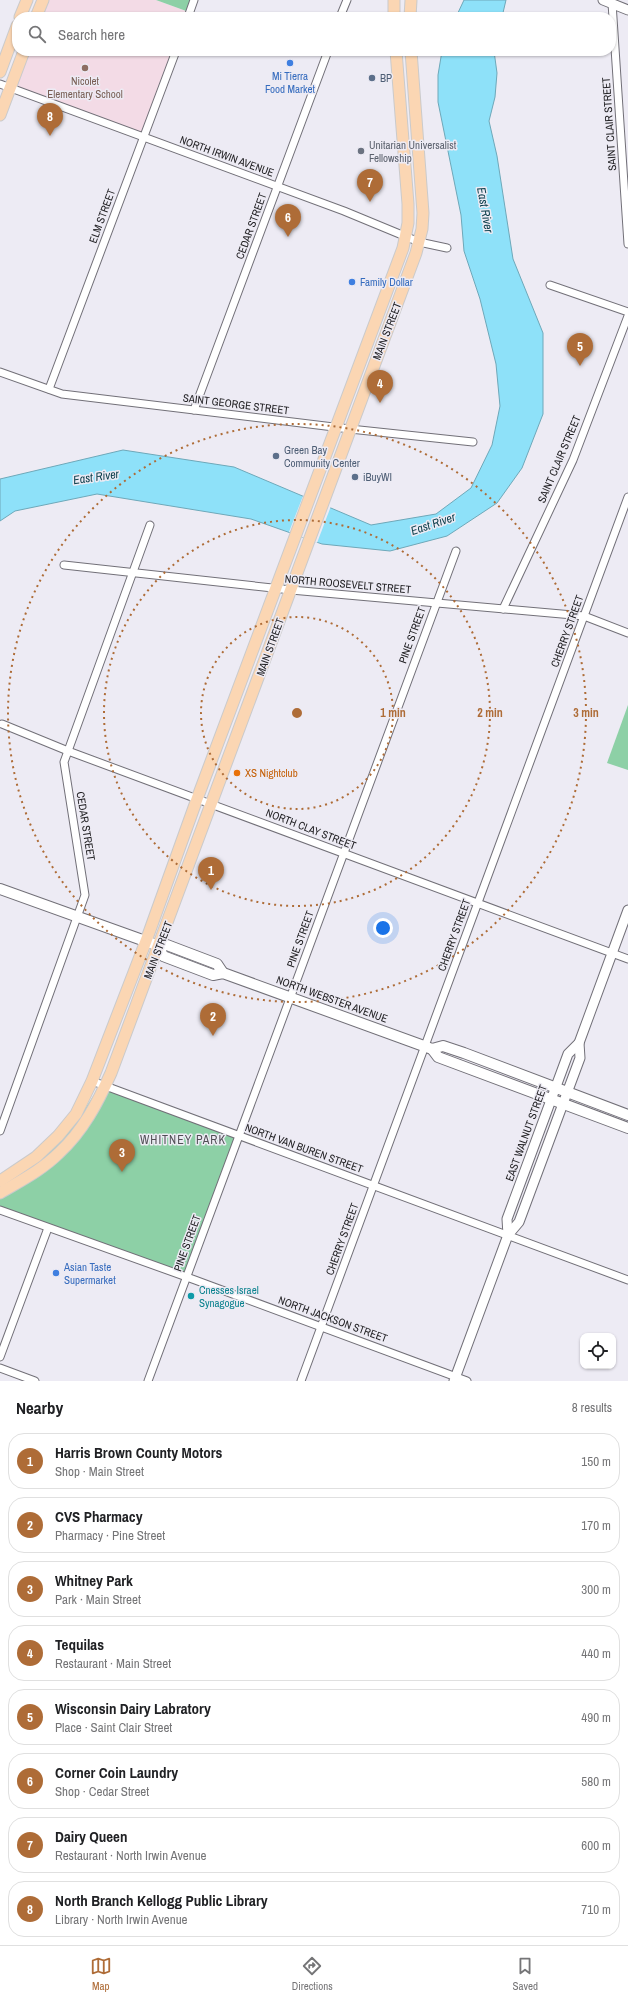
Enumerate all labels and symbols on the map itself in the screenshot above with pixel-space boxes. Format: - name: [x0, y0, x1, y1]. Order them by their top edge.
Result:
- marker: Mi Tierra Food Market: [285, 58, 295, 68]
- marker: Nicolet Elementary School: [80, 63, 90, 73]
- place label: Mi Tierra Food Market: [265, 69, 316, 96]
- place label: BP: [380, 71, 392, 85]
- marker: BP: [367, 73, 377, 83]
- place label: Nicolet Elementary School: [47, 74, 123, 101]
- street label: SAINT CLAIR STREET: [599, 76, 619, 171]
- pin: 8: [37, 103, 63, 136]
- street label: NORTH IRWIN AVENUE: [178, 132, 276, 180]
- place label: Unitarian Universalist Fellowship: [369, 138, 457, 165]
- marker: Unitarian Universalist Fellowship: [356, 146, 366, 156]
- pin: 7: [357, 169, 383, 202]
- water label: East River: [473, 186, 497, 235]
- street label: ELM STREET: [86, 187, 118, 245]
- street label: CEDAR STREET: [233, 190, 270, 261]
- pin: 6: [275, 204, 301, 237]
- place label: Family Dollar: [360, 275, 413, 289]
- marker: Family Dollar: [347, 277, 357, 287]
- street label: MAIN STREET: [370, 300, 405, 362]
- pin: 5: [567, 333, 593, 366]
- pin: 4: [367, 370, 393, 403]
- street label: SAINT GEORGE STREET: [182, 391, 290, 418]
- street label: SAINT CLAIR STREET: [534, 413, 584, 505]
- place label: Green Bay Community Center: [284, 443, 360, 470]
- marker: Green Bay Community Center: [271, 451, 281, 461]
- water label: East River: [72, 466, 121, 488]
- place label: iBuyWI: [363, 470, 392, 484]
- marker: iBuyWI: [350, 472, 360, 482]
- water label: East River: [409, 509, 458, 539]
- street label: NORTH ROOSEVELT STREET: [284, 571, 412, 597]
- street label: CHERRY STREET: [547, 593, 587, 669]
- street label: PINE STREET: [395, 604, 429, 665]
- street label: MAIN STREET: [253, 616, 287, 678]
- text: 1 min: [380, 705, 406, 721]
- text: 2 min: [477, 705, 503, 721]
- text: 3 min: [573, 705, 599, 721]
- centre of rings: [290, 706, 304, 720]
- place label: XS Nightclub: [245, 766, 298, 780]
- marker: XS Nightclub: [232, 768, 242, 778]
- street label: CEDAR STREET: [74, 790, 98, 862]
- street label: NORTH CLAY STREET: [264, 805, 358, 853]
- pin: 1: [198, 857, 224, 890]
- street label: CHERRY STREET: [434, 897, 474, 973]
- street label: PINE STREET: [283, 908, 317, 969]
- your location: [373, 918, 393, 938]
- street label: MAIN STREET: [141, 919, 176, 981]
- street label: NORTH WEBSTER AVENUE: [274, 972, 390, 1026]
- pin: 2: [200, 1003, 226, 1036]
- street label: EAST WALNUT STREET: [502, 1082, 550, 1183]
- street label: NORTH VAN BUREN STREET: [243, 1120, 365, 1176]
- district label: WHITNEY PARK: [140, 1132, 226, 1148]
- pin: 3: [109, 1139, 135, 1172]
- street label: CHERRY STREET: [322, 1201, 362, 1277]
- street label: PINE STREET: [170, 1212, 204, 1273]
- place label: Asian Taste Supermarket: [63, 1260, 116, 1287]
- marker: Asian Taste Supermarket: [51, 1268, 61, 1278]
- place label: Cnesses Israel Synagogue: [199, 1283, 259, 1310]
- marker: Cnesses Israel Synagogue: [186, 1291, 196, 1301]
- street label: NORTH JACKSON STREET: [277, 1293, 390, 1345]

